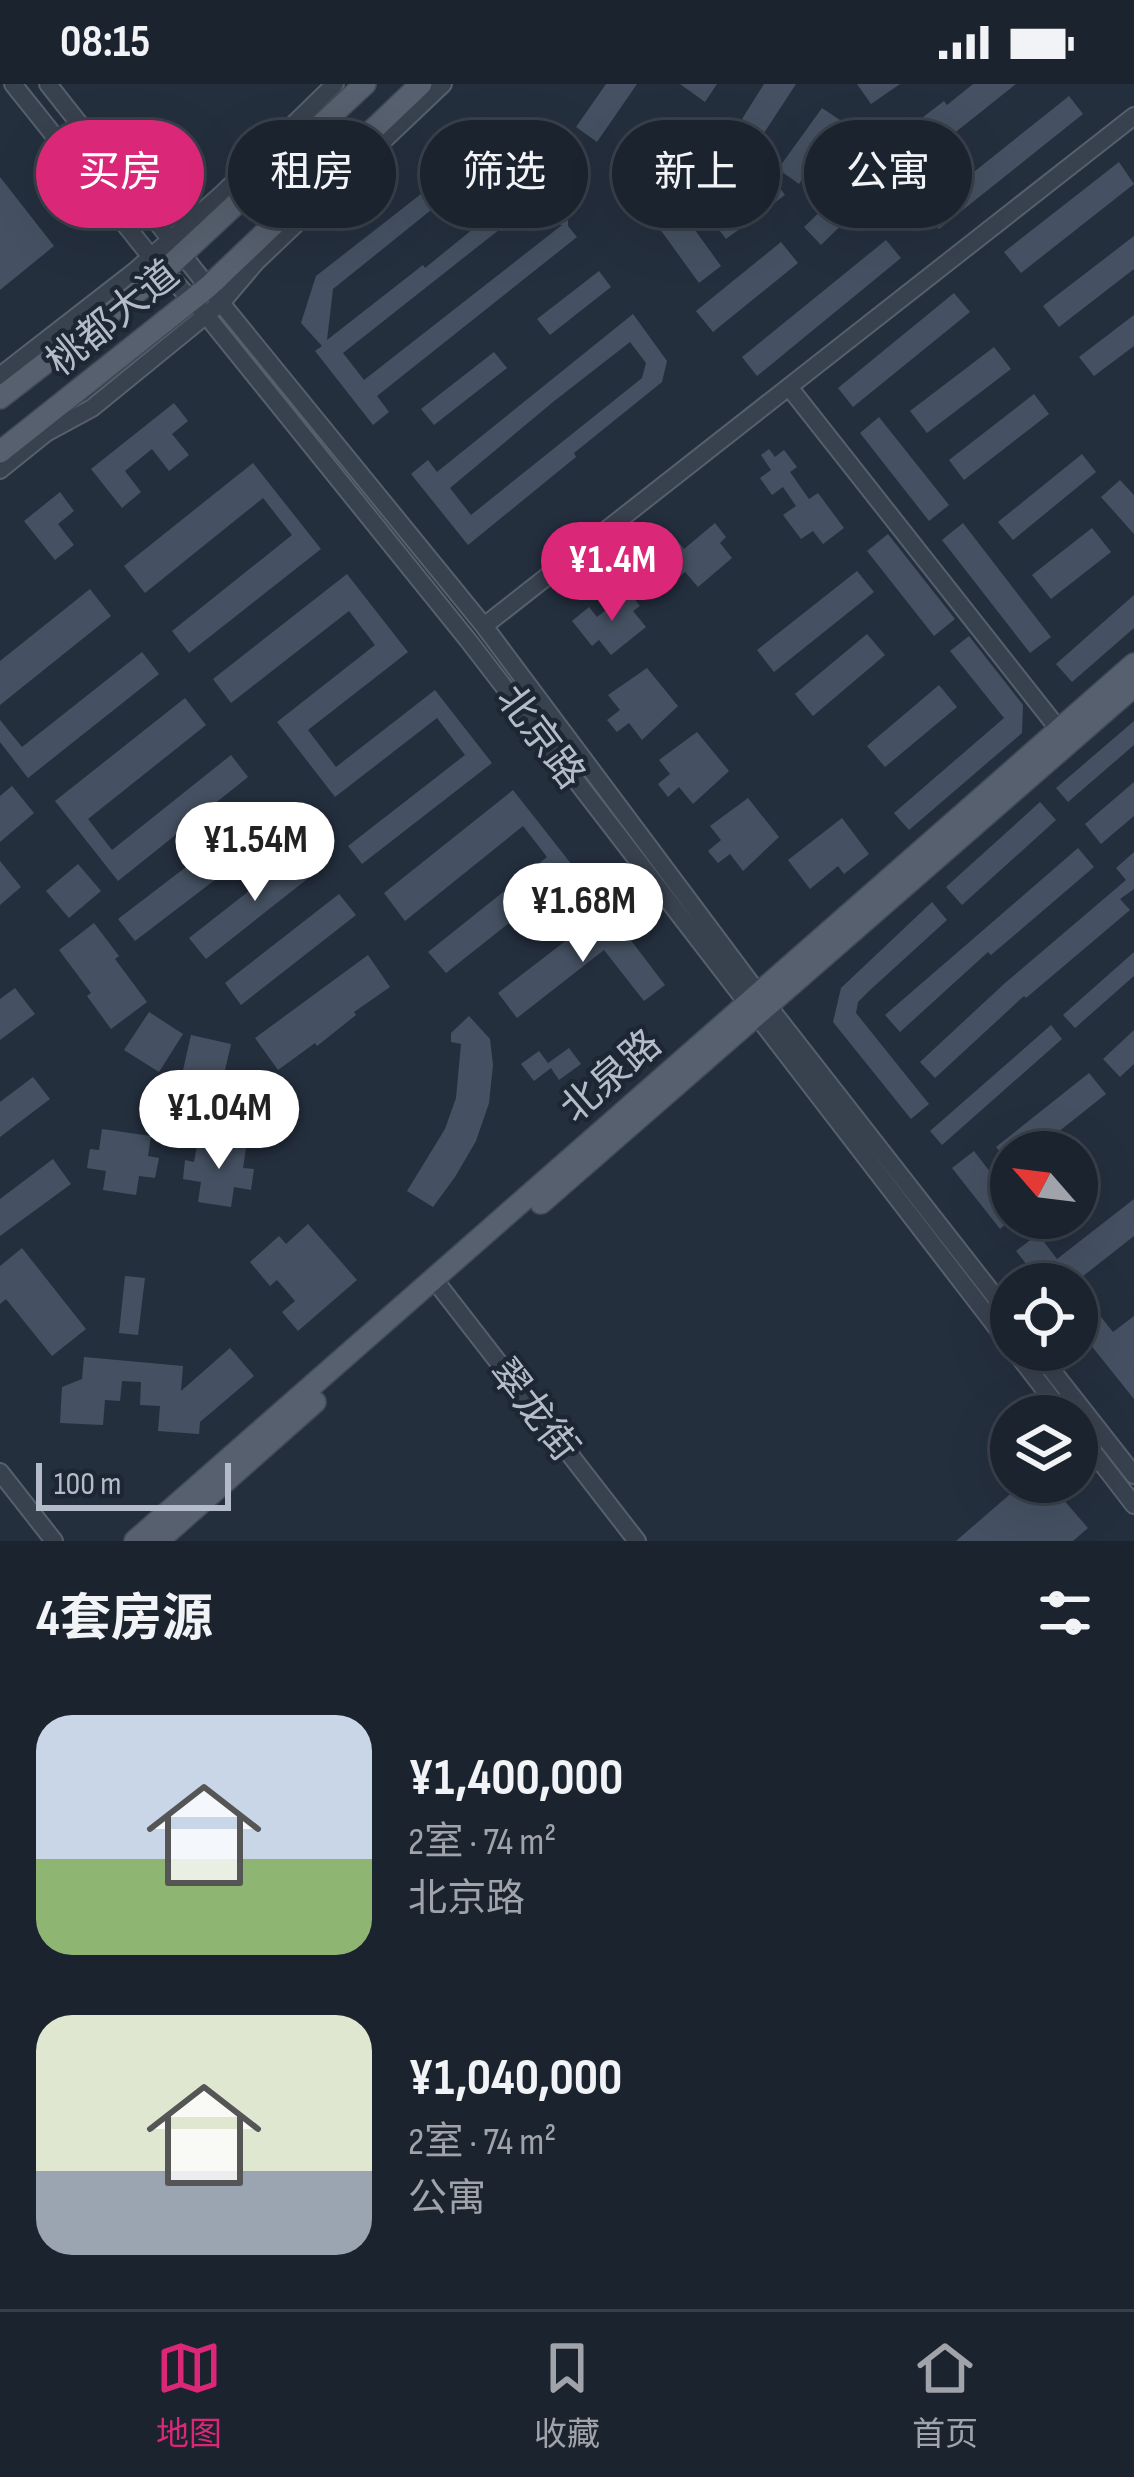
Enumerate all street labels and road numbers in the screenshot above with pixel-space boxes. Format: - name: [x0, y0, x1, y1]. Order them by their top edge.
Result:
- street label: 桃都大道: [38, 252, 189, 386]
- street label: 北京路: [486, 677, 594, 798]
- street label: 北泉路: [552, 1021, 671, 1133]
- street label: 翠龙街: [478, 1350, 588, 1471]

